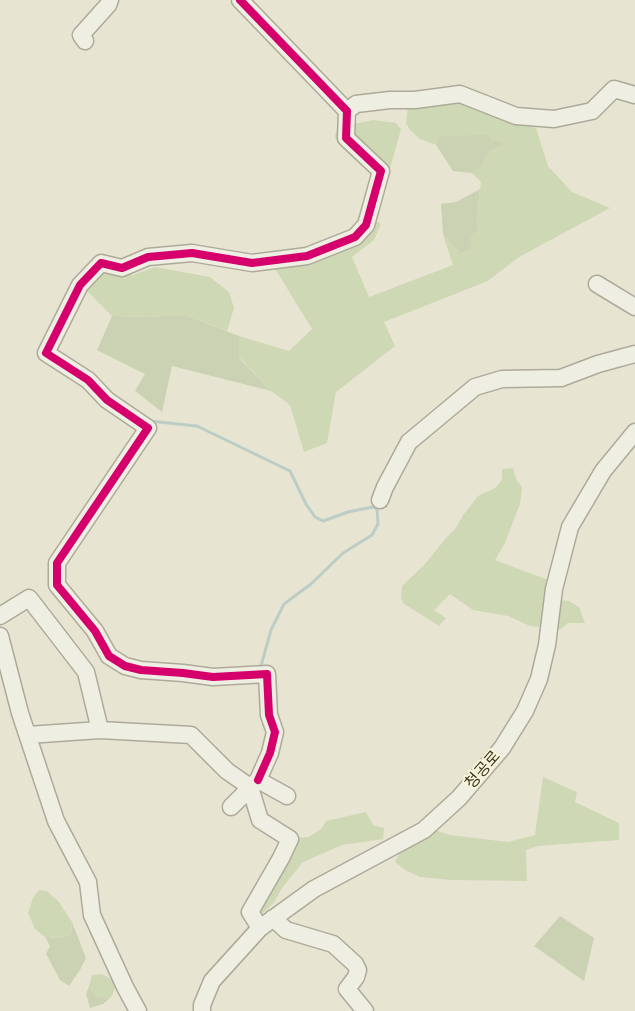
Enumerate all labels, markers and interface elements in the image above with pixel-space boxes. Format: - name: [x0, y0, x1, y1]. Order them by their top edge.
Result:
- street label: 청공로: [461, 747, 505, 793]

